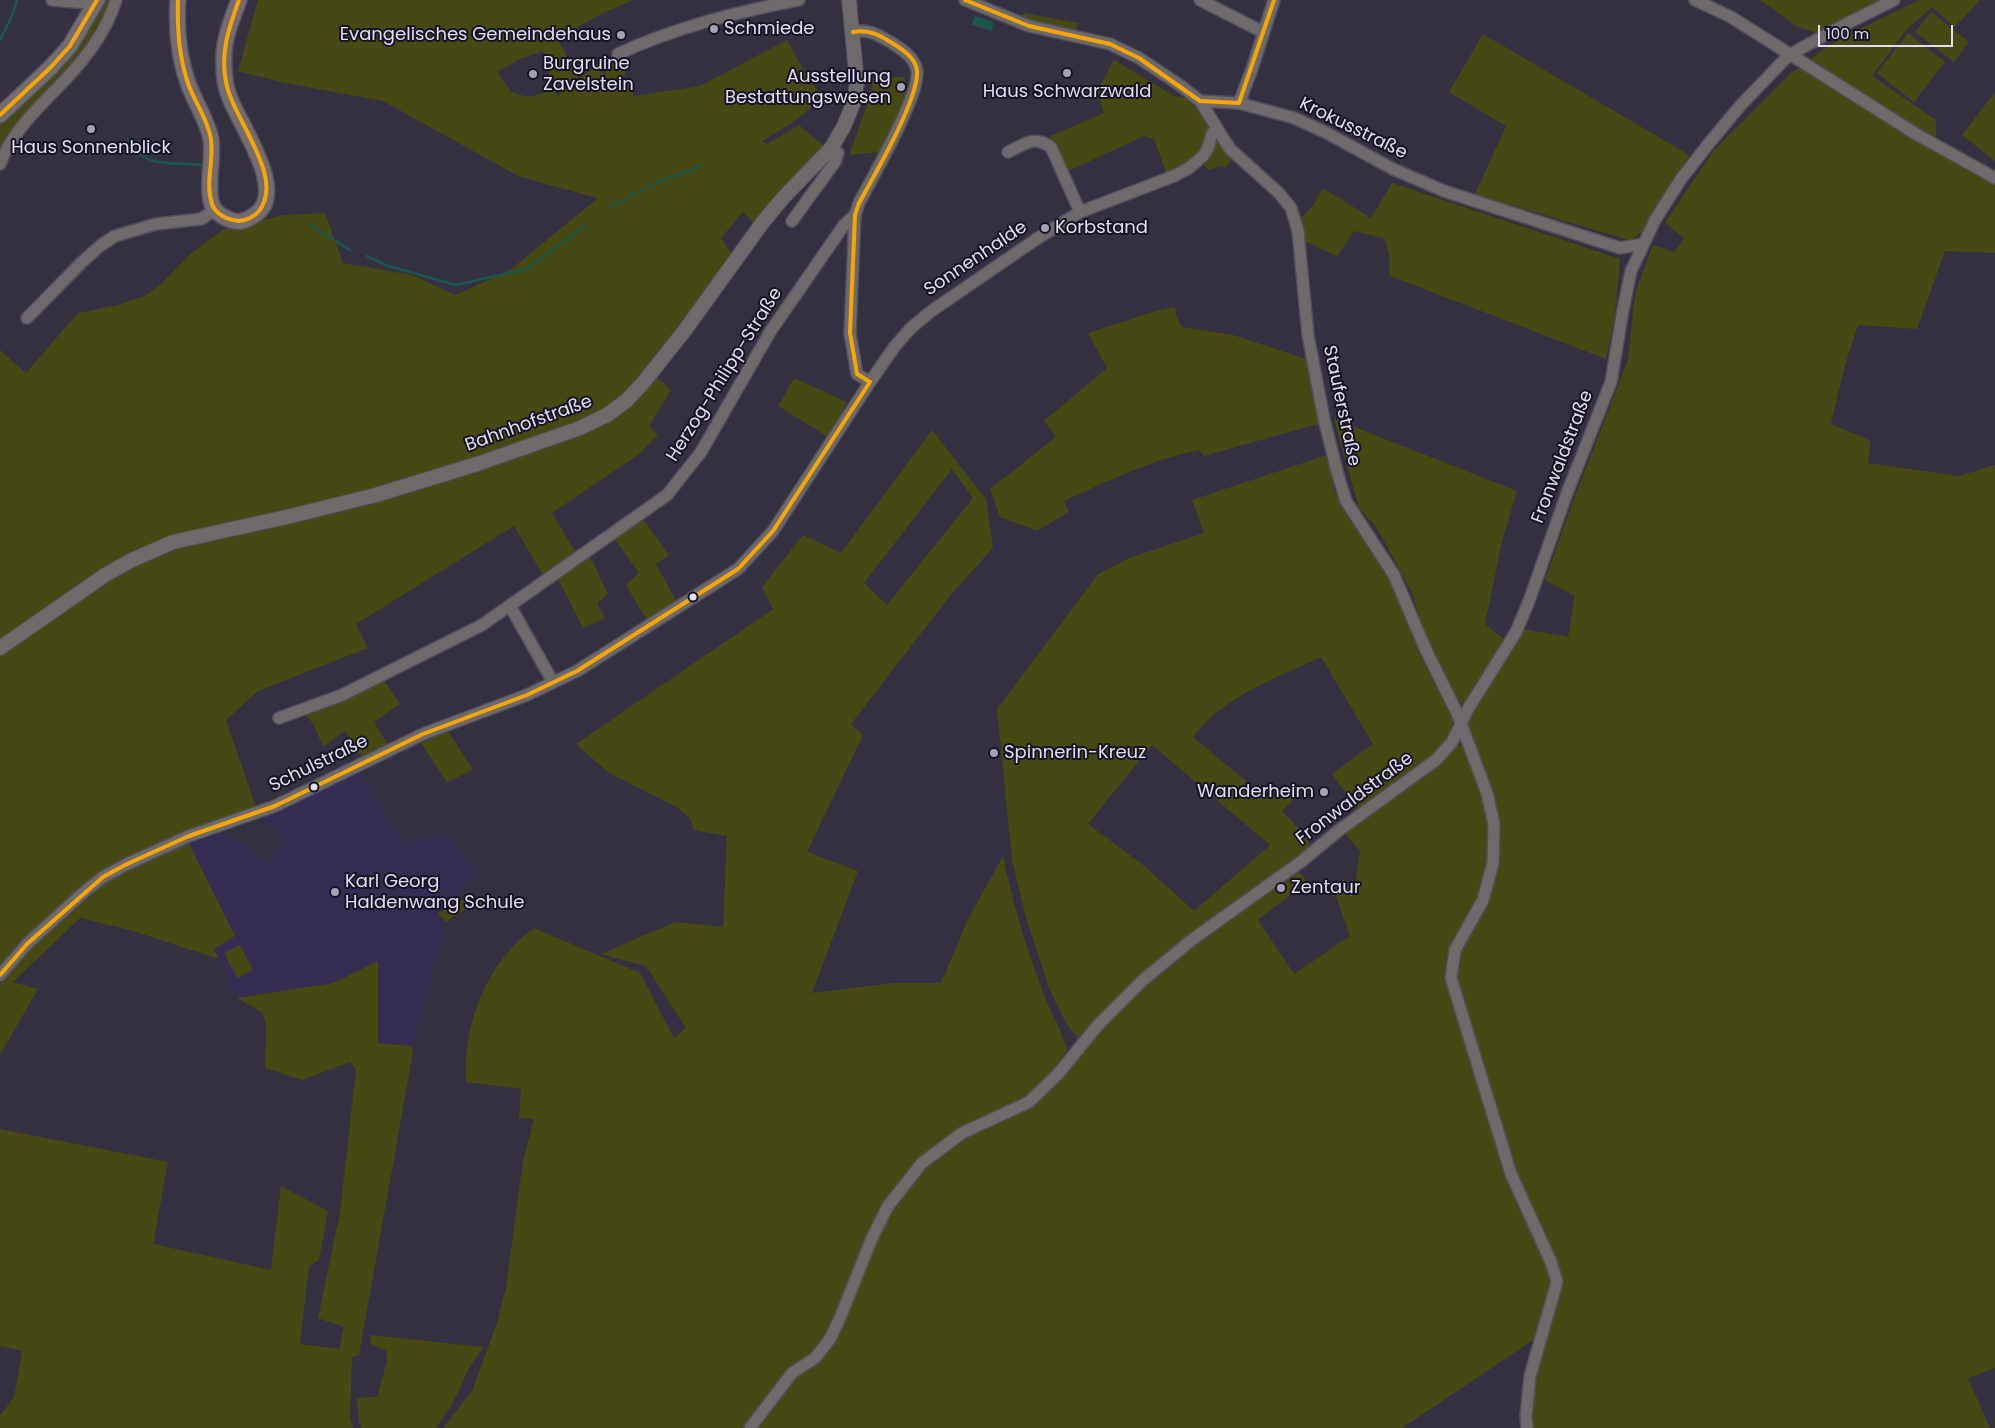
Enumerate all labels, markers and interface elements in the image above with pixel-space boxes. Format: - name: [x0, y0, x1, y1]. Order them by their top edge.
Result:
- scale bar: [1820, 15, 1955, 47]
- place label: Schmiede: [724, 18, 814, 40]
- marker: Schmiede: [708, 23, 720, 35]
- text: 100 m: [1826, 23, 1869, 44]
- place label: Evangelisches Gemeindehaus: [340, 24, 611, 46]
- marker: Evangelisches Gemeindehaus: [615, 29, 627, 41]
- place label: Burgruine Zavelstein: [543, 53, 634, 96]
- place label: Ausstellung Bestattungswesen: [725, 66, 891, 108]
- marker: Haus Schwarzwald: [1061, 67, 1073, 79]
- marker: Burgruine Zavelstein: [527, 68, 539, 80]
- marker: Ausstellung Bestattungswesen: [895, 81, 907, 93]
- place label: Haus Schwarzwald: [983, 81, 1151, 103]
- street label: Krokusstraße: [1295, 94, 1411, 164]
- marker: Haus Sonnenblick: [85, 123, 97, 135]
- place label: Haus Sonnenblick: [11, 137, 171, 159]
- street label: Sonnenhalde: [921, 217, 1031, 301]
- place label: Korbstand: [1055, 217, 1148, 239]
- marker: Korbstand: [1039, 222, 1051, 234]
- street label: Herzog-Philipp-Straße: [663, 284, 787, 466]
- street label: Stauferstraße: [1318, 344, 1364, 468]
- street label: Fronwaldstraße: [1528, 387, 1598, 527]
- street label: Bahnhofstraße: [463, 391, 595, 457]
- unlabelled marker: [688, 592, 698, 602]
- street label: Schulstraße: [266, 731, 372, 797]
- place label: Spinnerin-Kreuz: [1004, 742, 1146, 764]
- marker: Spinnerin-Kreuz: [988, 747, 1000, 759]
- street label: Fronwaldstraße: [1292, 748, 1418, 850]
- place label: Wanderheim: [1197, 781, 1314, 803]
- unlabelled marker: [309, 782, 319, 792]
- marker: Wanderheim: [1318, 786, 1330, 798]
- place label: Karl Georg Haldenwang Schule: [345, 871, 524, 914]
- place label: Zentaur: [1291, 877, 1360, 899]
- marker: Zentaur: [1275, 882, 1287, 894]
- marker: Karl Georg Haldenwang Schule: [329, 886, 341, 898]

